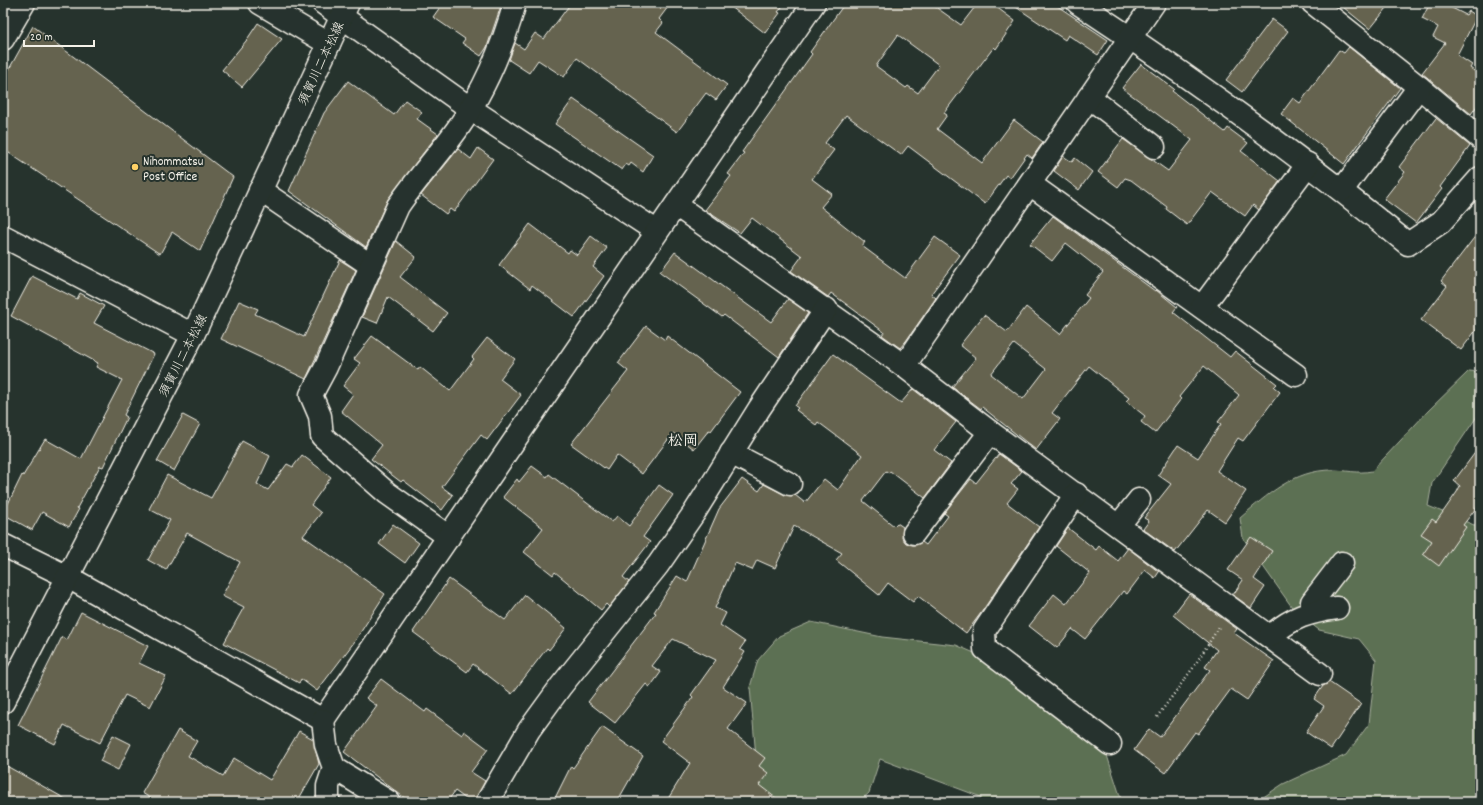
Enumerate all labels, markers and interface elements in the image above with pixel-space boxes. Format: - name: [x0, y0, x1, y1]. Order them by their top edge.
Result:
- street label: 須賀川二本松線: [294, 18, 351, 109]
- scale bar: [24, 22, 94, 48]
- text: 20 m: [30, 29, 53, 46]
- place label: Nihommatsu Post Office: [143, 153, 203, 187]
- marker: Nihommatsu Post Office: [130, 162, 140, 172]
- street label: 須賀川二本松線: [155, 310, 214, 401]
- district label: 松岡: [668, 431, 698, 453]

